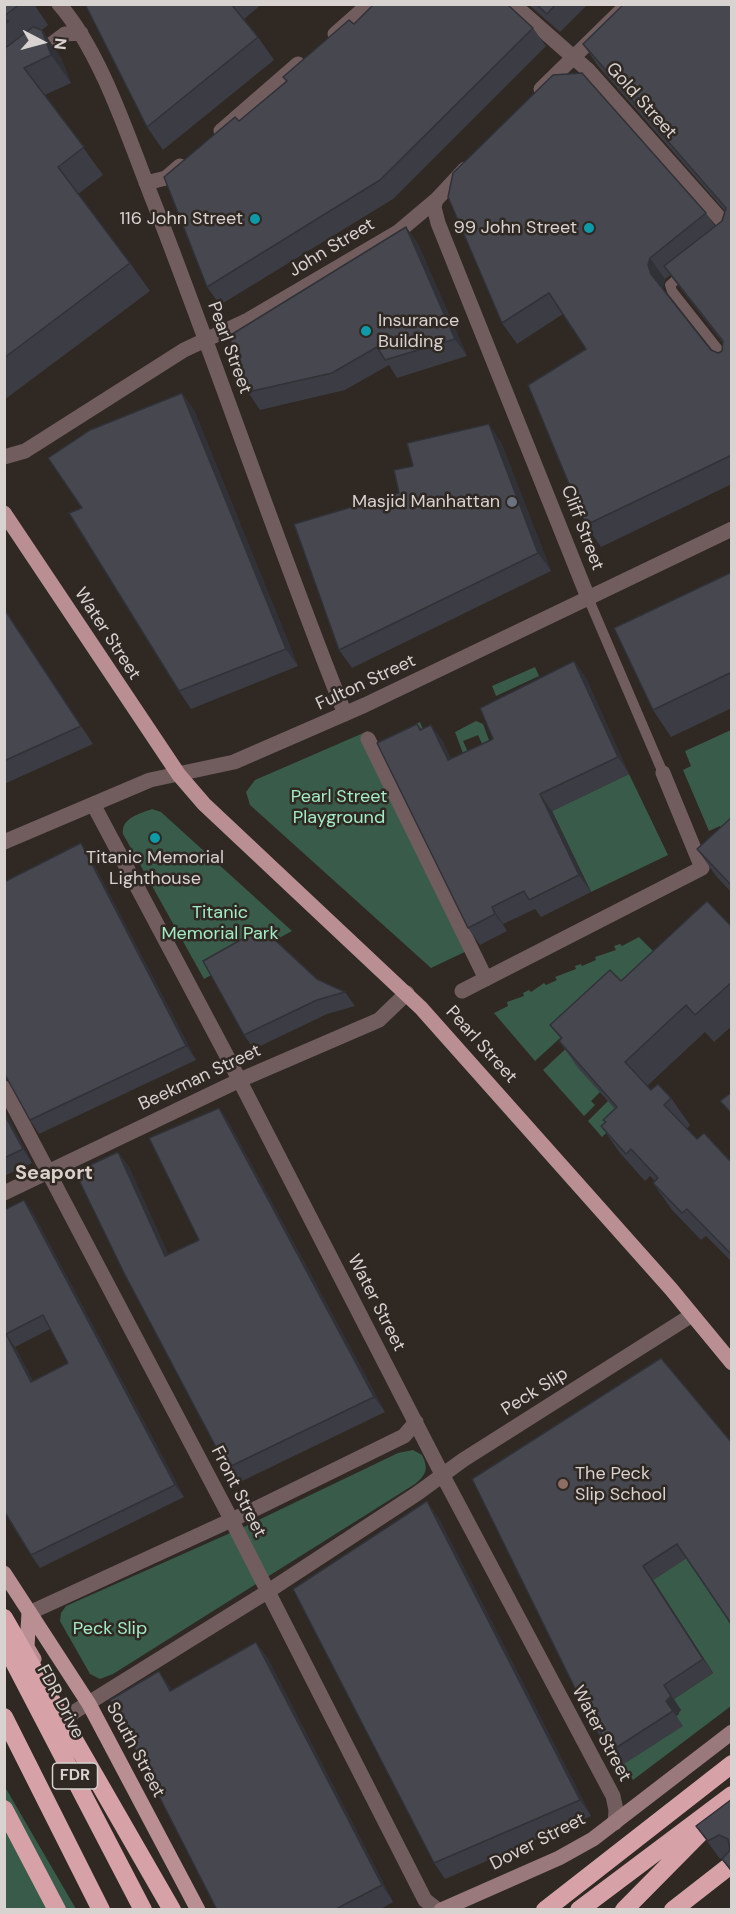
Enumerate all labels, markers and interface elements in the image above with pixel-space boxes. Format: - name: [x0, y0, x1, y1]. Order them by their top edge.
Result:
- north arrow: [12, 12, 72, 72]
- text: N: [49, 37, 71, 51]
- street label: Gold Street: [601, 58, 681, 144]
- place label: 116 John Street: [120, 208, 243, 230]
- marker: 116 John Street: [248, 212, 262, 226]
- street label: John Street: [285, 214, 379, 282]
- place label: 99 John Street: [453, 217, 577, 239]
- marker: 99 John Street: [582, 221, 596, 235]
- street label: Pearl Street: [202, 299, 256, 397]
- place label: Insurance Building: [378, 310, 459, 352]
- marker: Insurance Building: [359, 324, 373, 338]
- street label: Cliff Street: [556, 482, 608, 574]
- place label: Masjid Manhattan: [352, 491, 500, 513]
- marker: Masjid Manhattan: [505, 495, 519, 509]
- street label: Water Street: [69, 584, 145, 684]
- street label: Fulton Street: [313, 650, 419, 716]
- park label: Pearl Street Playground: [291, 786, 387, 828]
- marker: Titanic Memorial Lighthouse: [148, 831, 162, 845]
- place label: Titanic Memorial Lighthouse: [86, 847, 224, 890]
- park label: Titanic Memorial Park: [161, 902, 279, 944]
- street label: Pearl Street: [441, 1002, 521, 1088]
- street label: Beekman Street: [135, 1040, 265, 1116]
- district label: Seaport: [15, 1162, 93, 1186]
- street label: Water Street: [342, 1251, 410, 1355]
- street label: Peck Slip: [498, 1363, 572, 1421]
- street label: Front Street: [206, 1443, 270, 1541]
- place label: The Peck Slip School: [575, 1463, 666, 1506]
- marker: The Peck Slip School: [556, 1477, 570, 1491]
- park label: Peck Slip: [73, 1618, 147, 1640]
- street label: FDR Drive: [32, 1662, 88, 1742]
- street label: Water Street: [567, 1682, 635, 1786]
- street label: South Street: [101, 1699, 169, 1801]
- road number: FDR: [52, 1763, 98, 1789]
- street label: Dover Street: [487, 1809, 589, 1875]

